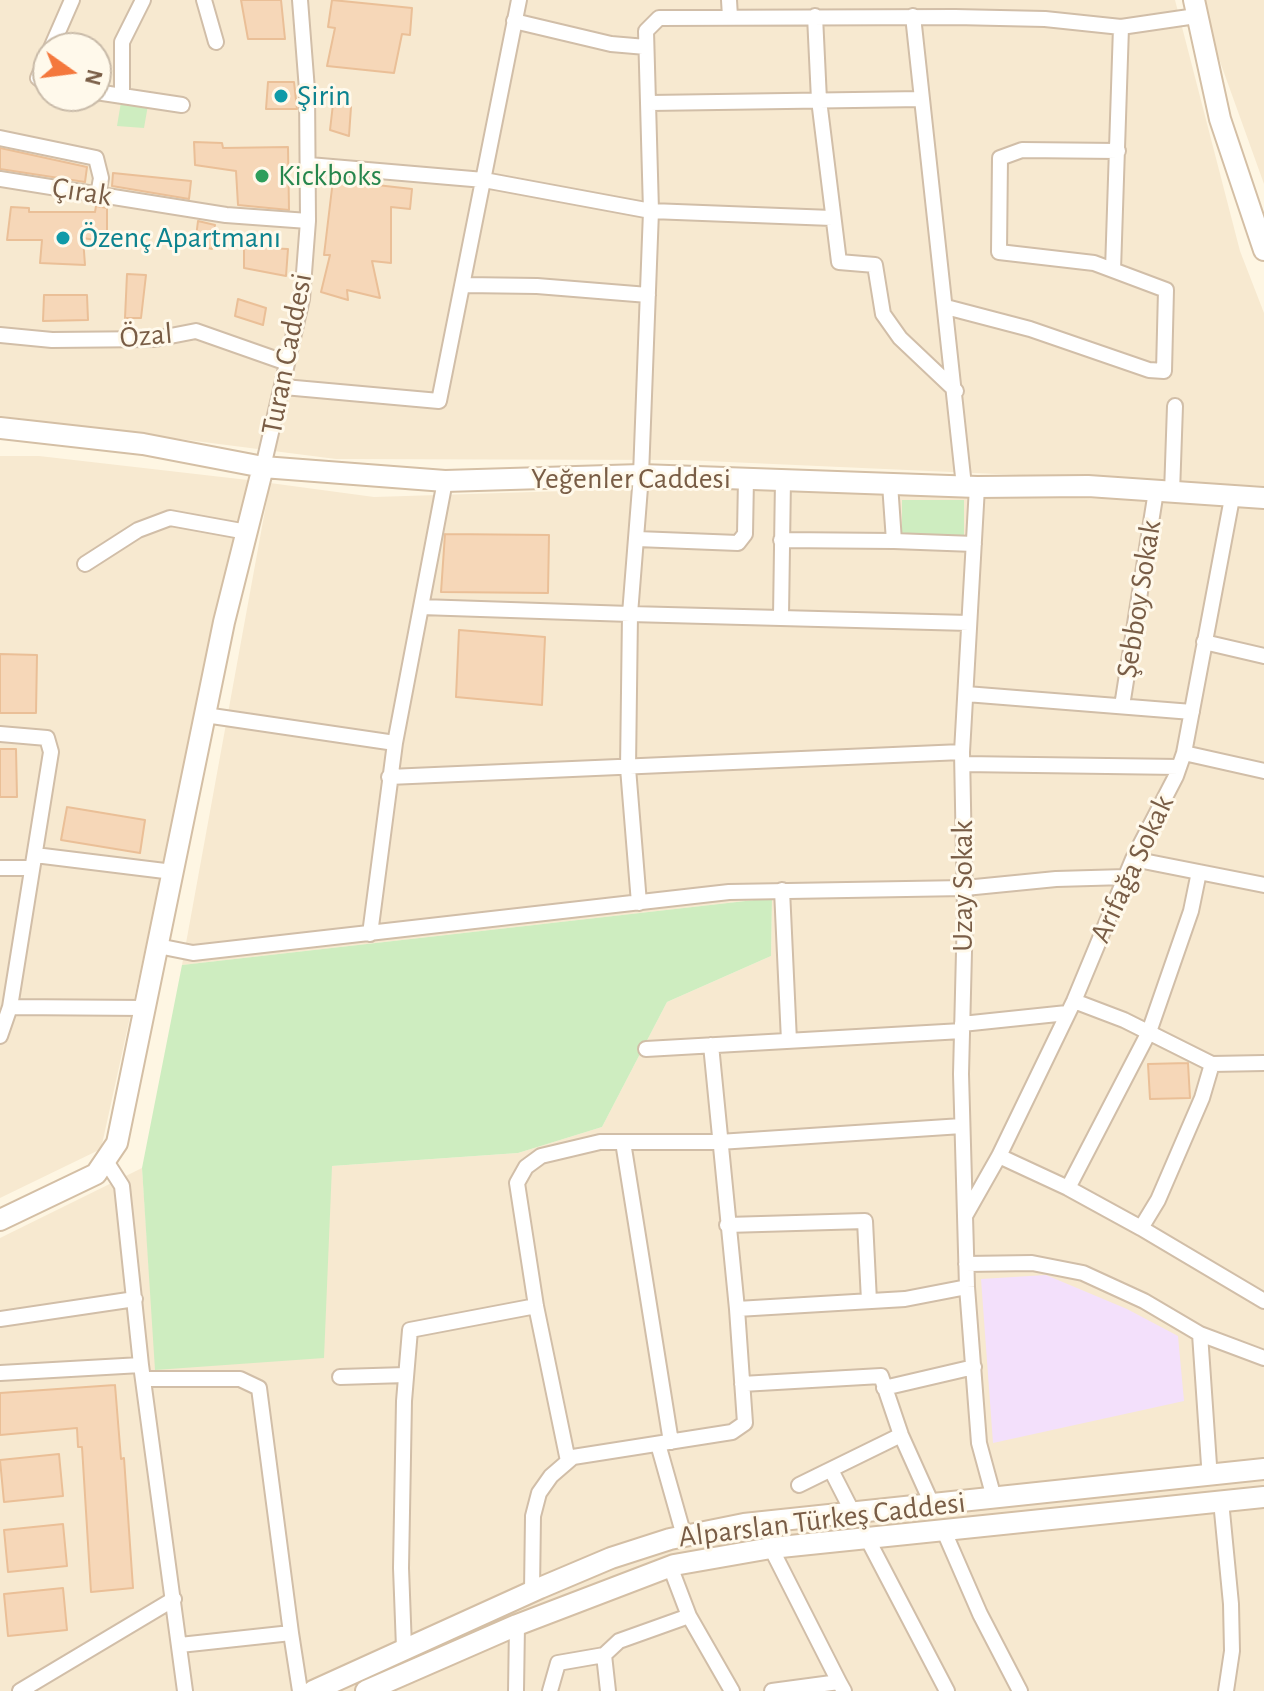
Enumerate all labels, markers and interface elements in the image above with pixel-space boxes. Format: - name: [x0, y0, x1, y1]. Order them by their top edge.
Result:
- north arrow: [32, 32, 112, 112]
- text: N: [81, 67, 106, 87]
- place label: Şirin: [297, 78, 351, 114]
- marker: Şirin: [272, 87, 290, 105]
- place label: Kickboks: [278, 158, 382, 194]
- marker: Kickboks: [253, 167, 271, 185]
- street label: Çırak: [50, 170, 114, 214]
- place label: Özenç Apartmanı: [79, 220, 281, 256]
- marker: Özenç Apartmanı: [54, 229, 72, 247]
- street label: Turan Caddesi: [254, 270, 320, 438]
- street label: Özal: [118, 316, 174, 356]
- street label: Yeğenler Caddesi: [531, 461, 731, 497]
- street label: Şebboy Sokak: [1109, 518, 1169, 680]
- street label: Arifağa Sokak: [1082, 790, 1182, 948]
- street label: Uzay Sokak: [945, 820, 981, 952]
- street label: Alparslan Türkeş Caddesi: [677, 1485, 967, 1555]

